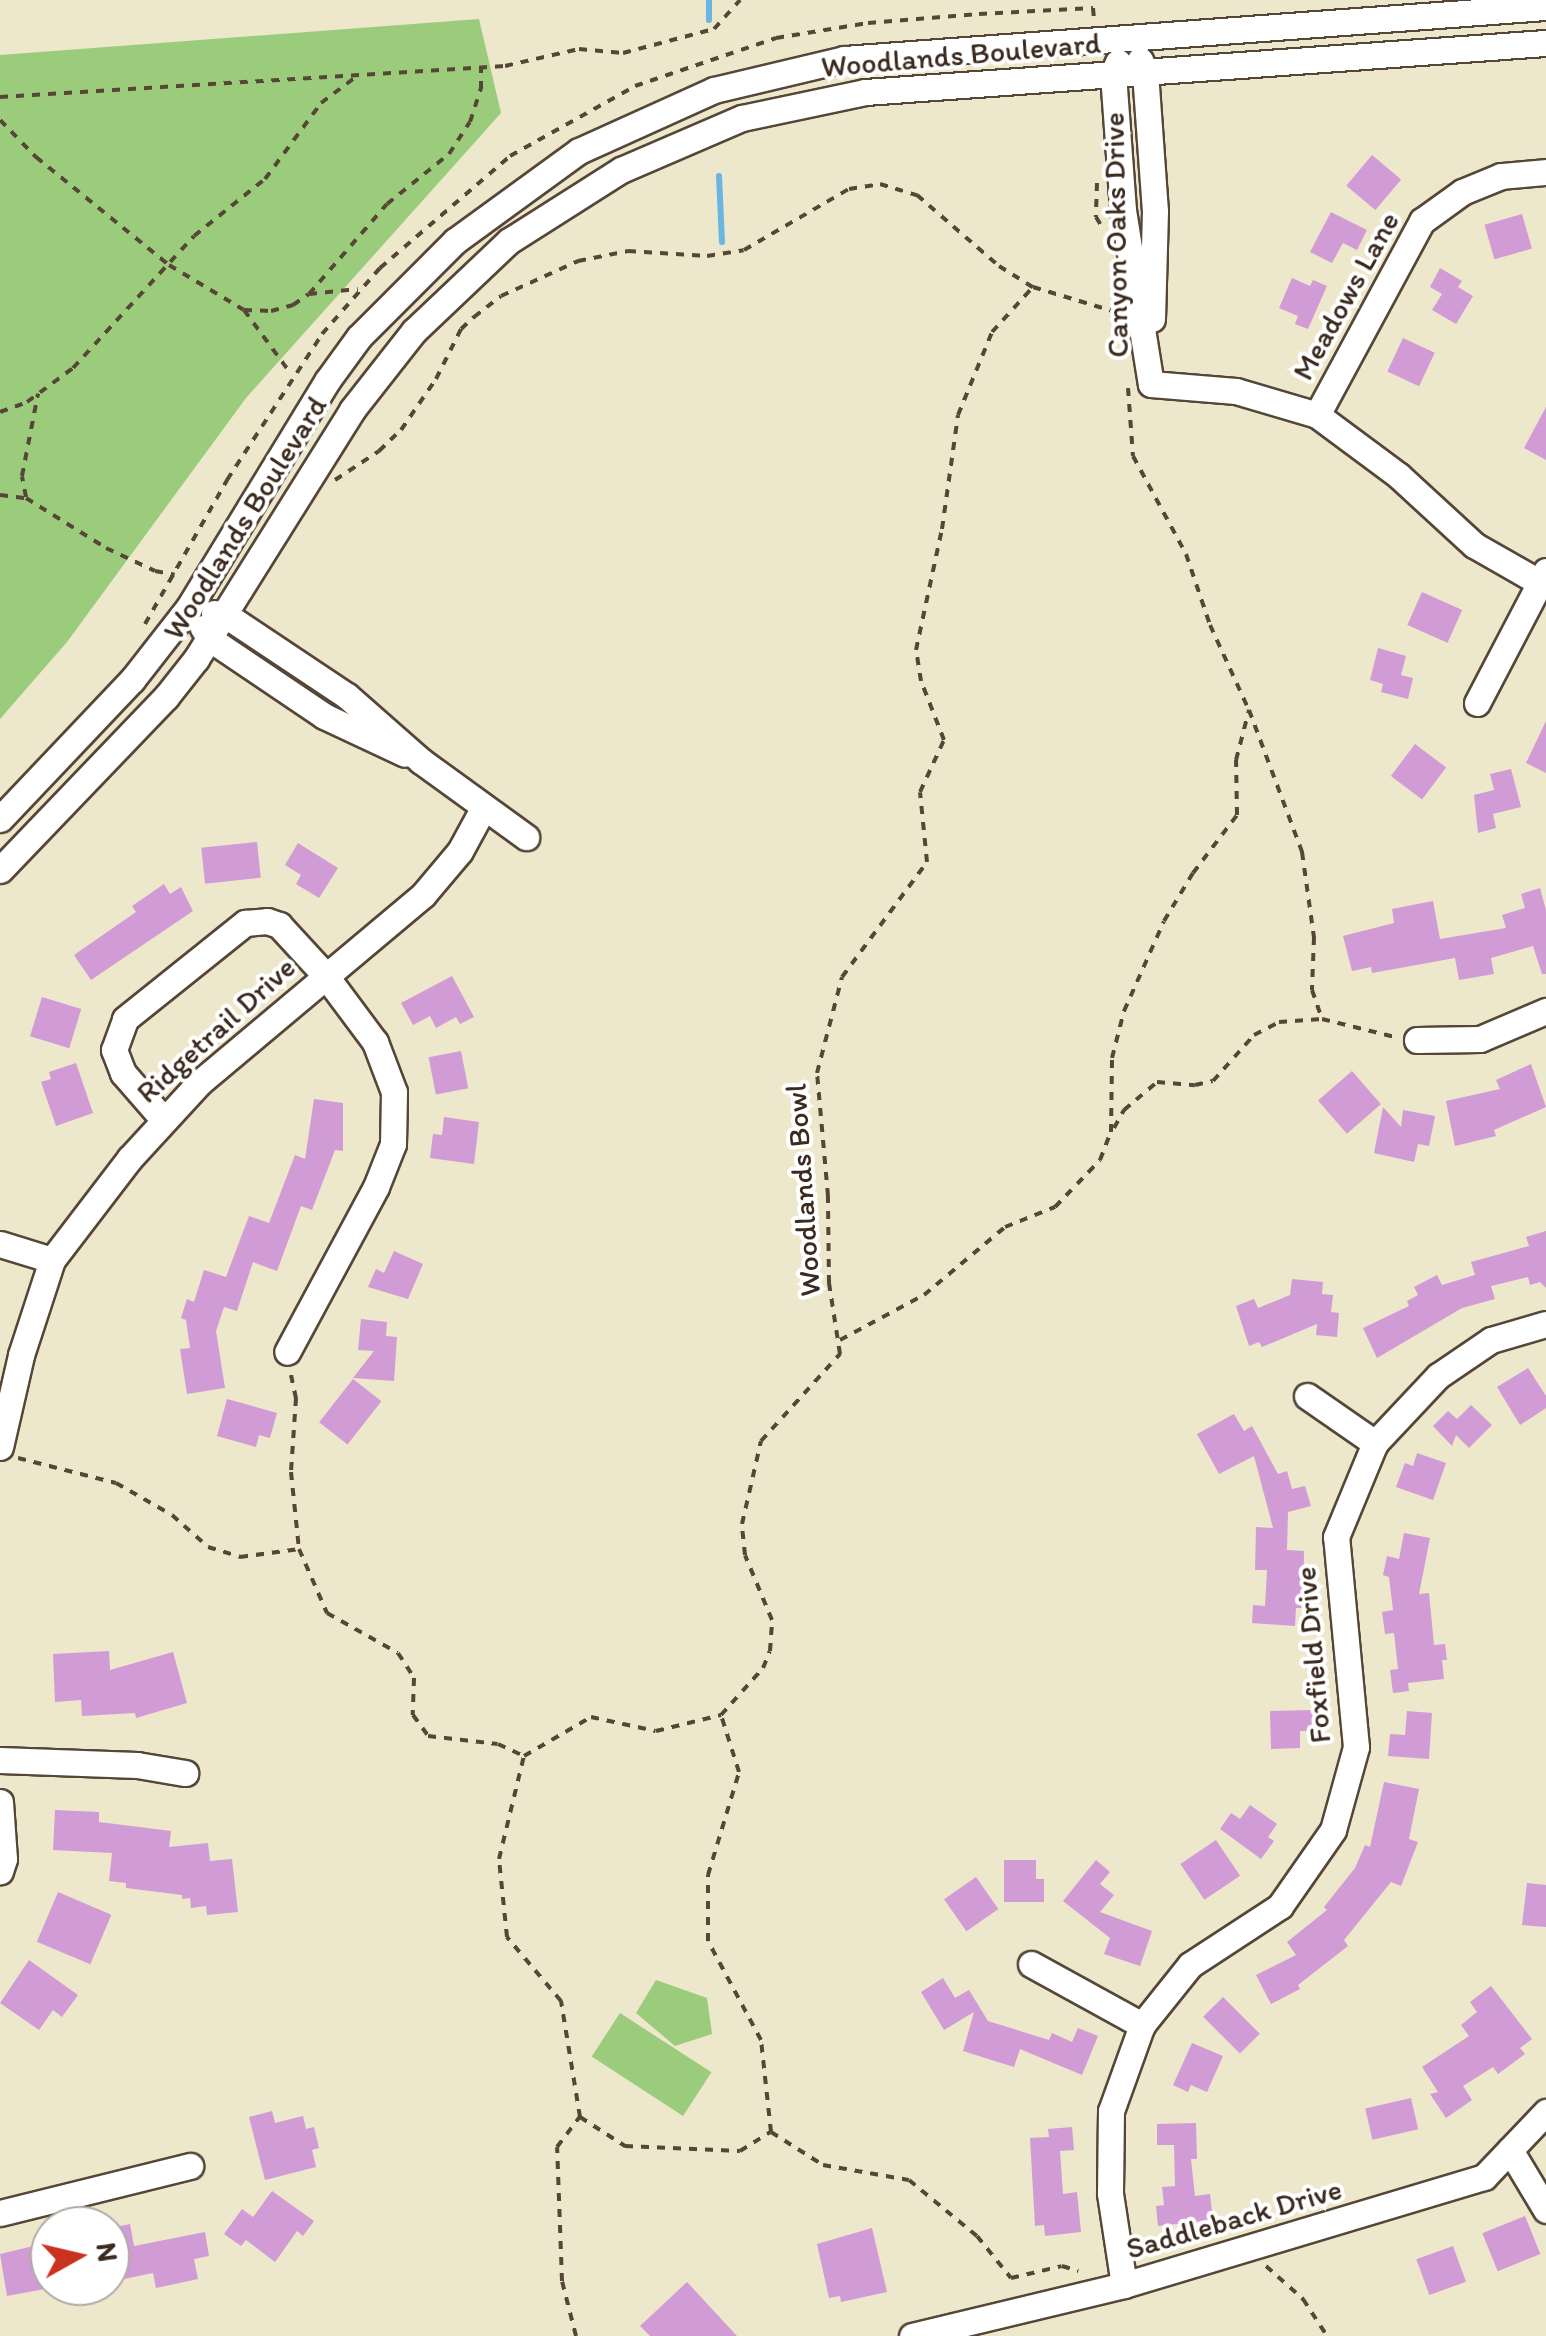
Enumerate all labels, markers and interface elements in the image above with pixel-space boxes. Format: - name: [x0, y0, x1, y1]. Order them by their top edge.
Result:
- street label: Woodlands Boulevard: [819, 25, 1103, 85]
- street label: Canyon Oaks Drive: [1096, 112, 1136, 358]
- street label: Meadows Lane: [1285, 205, 1407, 387]
- street label: Woodlands Boulevard: [155, 389, 335, 647]
- street label: Ridgetrail Drive: [129, 949, 303, 1111]
- street label: Woodlands Bowl: [778, 1082, 828, 1298]
- street label: Foxfield Drive: [1287, 1565, 1339, 1745]
- street label: Saddleback Drive: [1122, 2171, 1346, 2267]
- north arrow: [30, 2206, 130, 2306]
- text: N: [90, 2240, 126, 2264]

